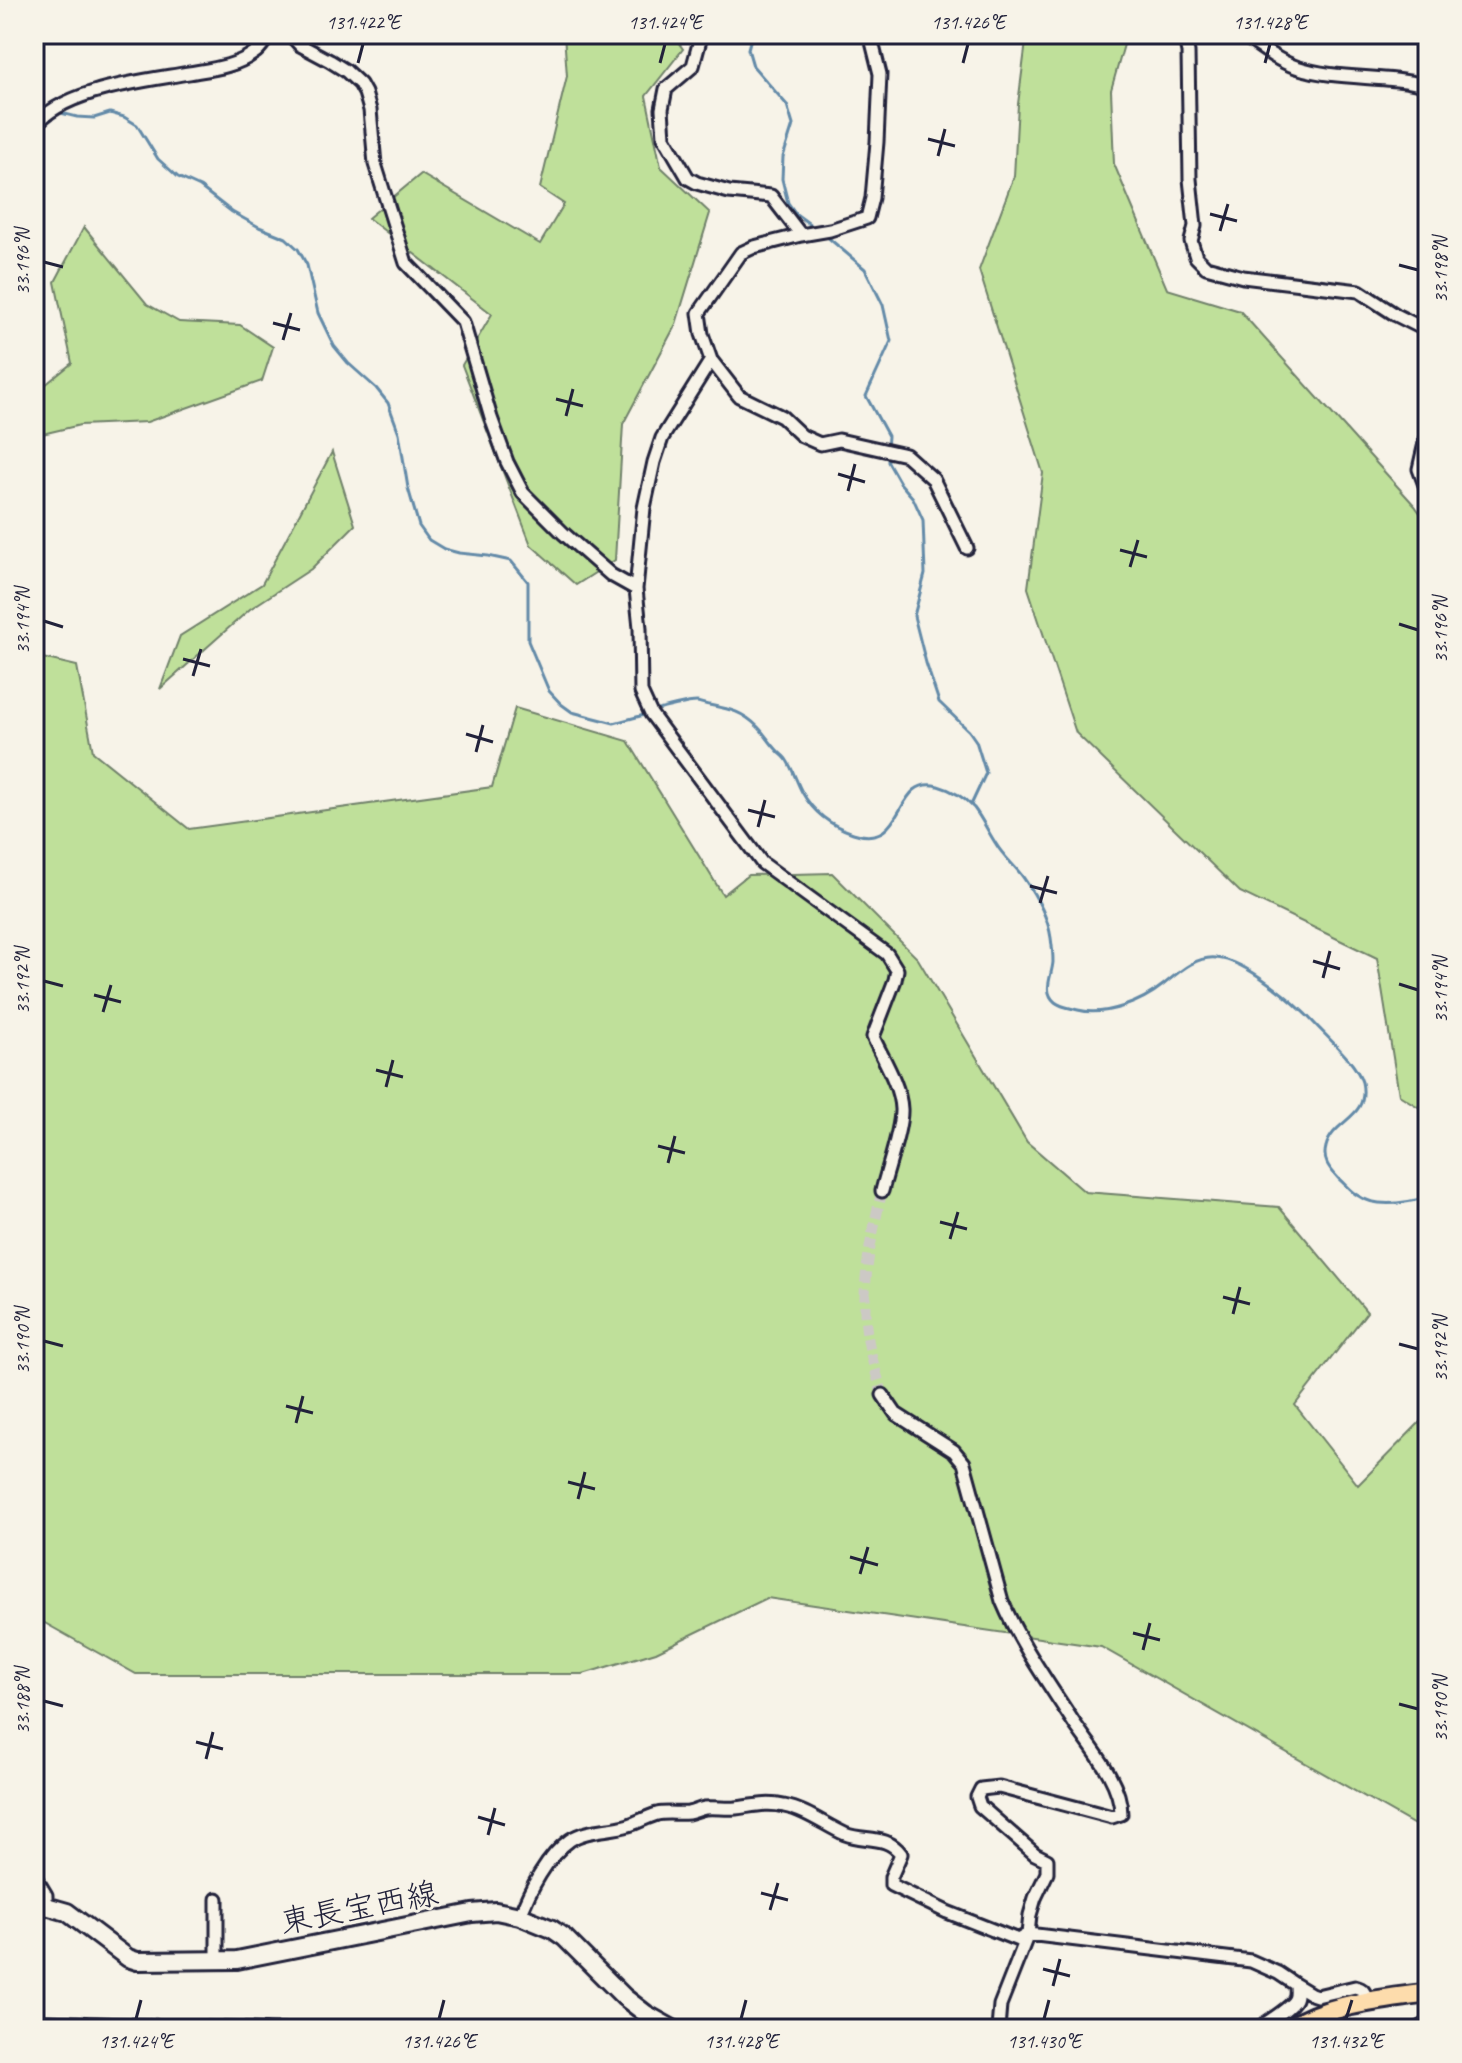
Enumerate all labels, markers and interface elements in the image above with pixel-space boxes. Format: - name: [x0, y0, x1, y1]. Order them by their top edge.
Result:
- text: 131.422°E: [326, 10, 403, 35]
- text: 131.424°E: [628, 10, 705, 35]
- text: 131.426°E: [931, 10, 1008, 35]
- text: 131.428°E: [1233, 10, 1310, 35]
- text: 33.196°N: [10, 226, 35, 295]
- text: 33.198°N: [1428, 234, 1453, 303]
- text: 33.194°N: [10, 585, 35, 654]
- text: 33.196°N: [1428, 594, 1453, 663]
- text: 33.192°N: [10, 945, 35, 1014]
- text: 33.194°N: [1428, 954, 1453, 1023]
- text: 33.190°N: [10, 1305, 35, 1374]
- text: 33.192°N: [1428, 1313, 1453, 1382]
- text: 33.188°N: [10, 1665, 35, 1734]
- text: 33.190°N: [1428, 1673, 1453, 1742]
- street label: 東長宝西線: [277, 1872, 442, 1943]
- text: 131.424°E: [99, 2029, 176, 2054]
- text: 131.426°E: [402, 2029, 479, 2054]
- text: 131.428°E: [704, 2029, 781, 2054]
- text: 131.430°E: [1007, 2029, 1084, 2054]
- text: 131.432°E: [1309, 2029, 1386, 2054]

